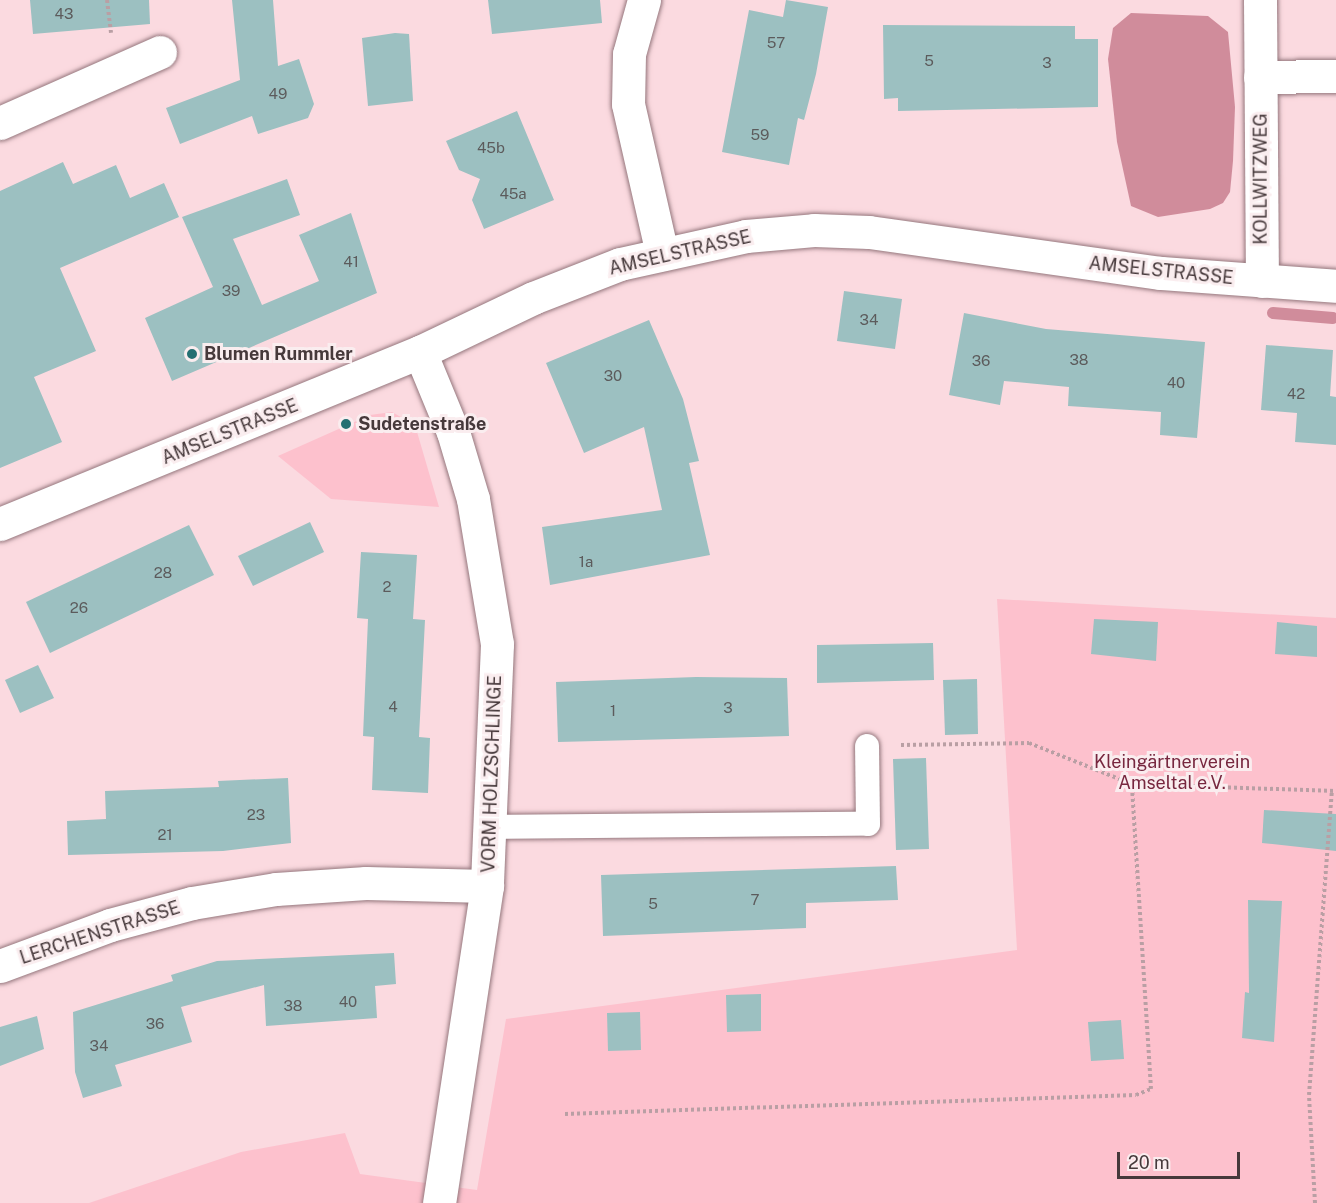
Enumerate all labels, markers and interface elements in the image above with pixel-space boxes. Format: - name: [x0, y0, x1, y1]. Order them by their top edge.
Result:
- house number: 43: [55, 5, 73, 23]
- house number: 57: [767, 34, 785, 52]
- house number: 5: [924, 52, 934, 70]
- house number: 3: [1042, 54, 1052, 72]
- house number: 49: [269, 85, 287, 103]
- street label: KOLLWITZWEG: [1250, 113, 1272, 245]
- house number: 59: [751, 126, 769, 144]
- house number: 45b: [477, 139, 505, 157]
- house number: 45a: [499, 185, 527, 203]
- street label: AMSELSTRASSE: [607, 226, 753, 280]
- house number: 41: [343, 253, 359, 271]
- street label: AMSELSTRASSE: [1088, 253, 1234, 289]
- house number: 39: [222, 282, 240, 300]
- house number: 34: [860, 311, 878, 329]
- place label: Blumen Rummler: [204, 343, 353, 365]
- marker: Blumen Rummler: [185, 347, 199, 361]
- house number: 38: [1069, 351, 1089, 369]
- house number: 36: [972, 352, 990, 370]
- house number: 30: [604, 367, 622, 385]
- house number: 40: [1167, 374, 1185, 392]
- house number: 42: [1287, 385, 1305, 403]
- street label: AMSELSTRASSE: [159, 395, 301, 469]
- place label: Sudetenstraße: [358, 413, 486, 435]
- marker: Sudetenstraße: [339, 417, 353, 431]
- house number: 1a: [579, 553, 593, 571]
- house number: 28: [154, 564, 172, 582]
- house number: 2: [383, 578, 391, 596]
- house number: 26: [70, 599, 88, 617]
- street label: VORM HOLZSCHLINGE: [478, 675, 506, 873]
- house number: 4: [388, 698, 398, 716]
- house number: 3: [723, 699, 733, 717]
- house number: 1: [610, 702, 616, 720]
- park label: Kleingärtnerverein Amseltal e.V.: [1094, 752, 1250, 795]
- house number: 23: [247, 806, 265, 824]
- house number: 21: [157, 826, 173, 844]
- house number: 7: [750, 891, 760, 909]
- house number: 5: [648, 895, 658, 913]
- street label: LERCHENSTRASSE: [17, 897, 183, 969]
- house number: 40: [339, 993, 357, 1011]
- house number: 38: [283, 997, 303, 1015]
- house number: 36: [146, 1015, 164, 1033]
- house number: 34: [90, 1037, 108, 1055]
- scale bar: [1120, 1140, 1243, 1178]
- text: 20 m: [1128, 1152, 1170, 1173]

